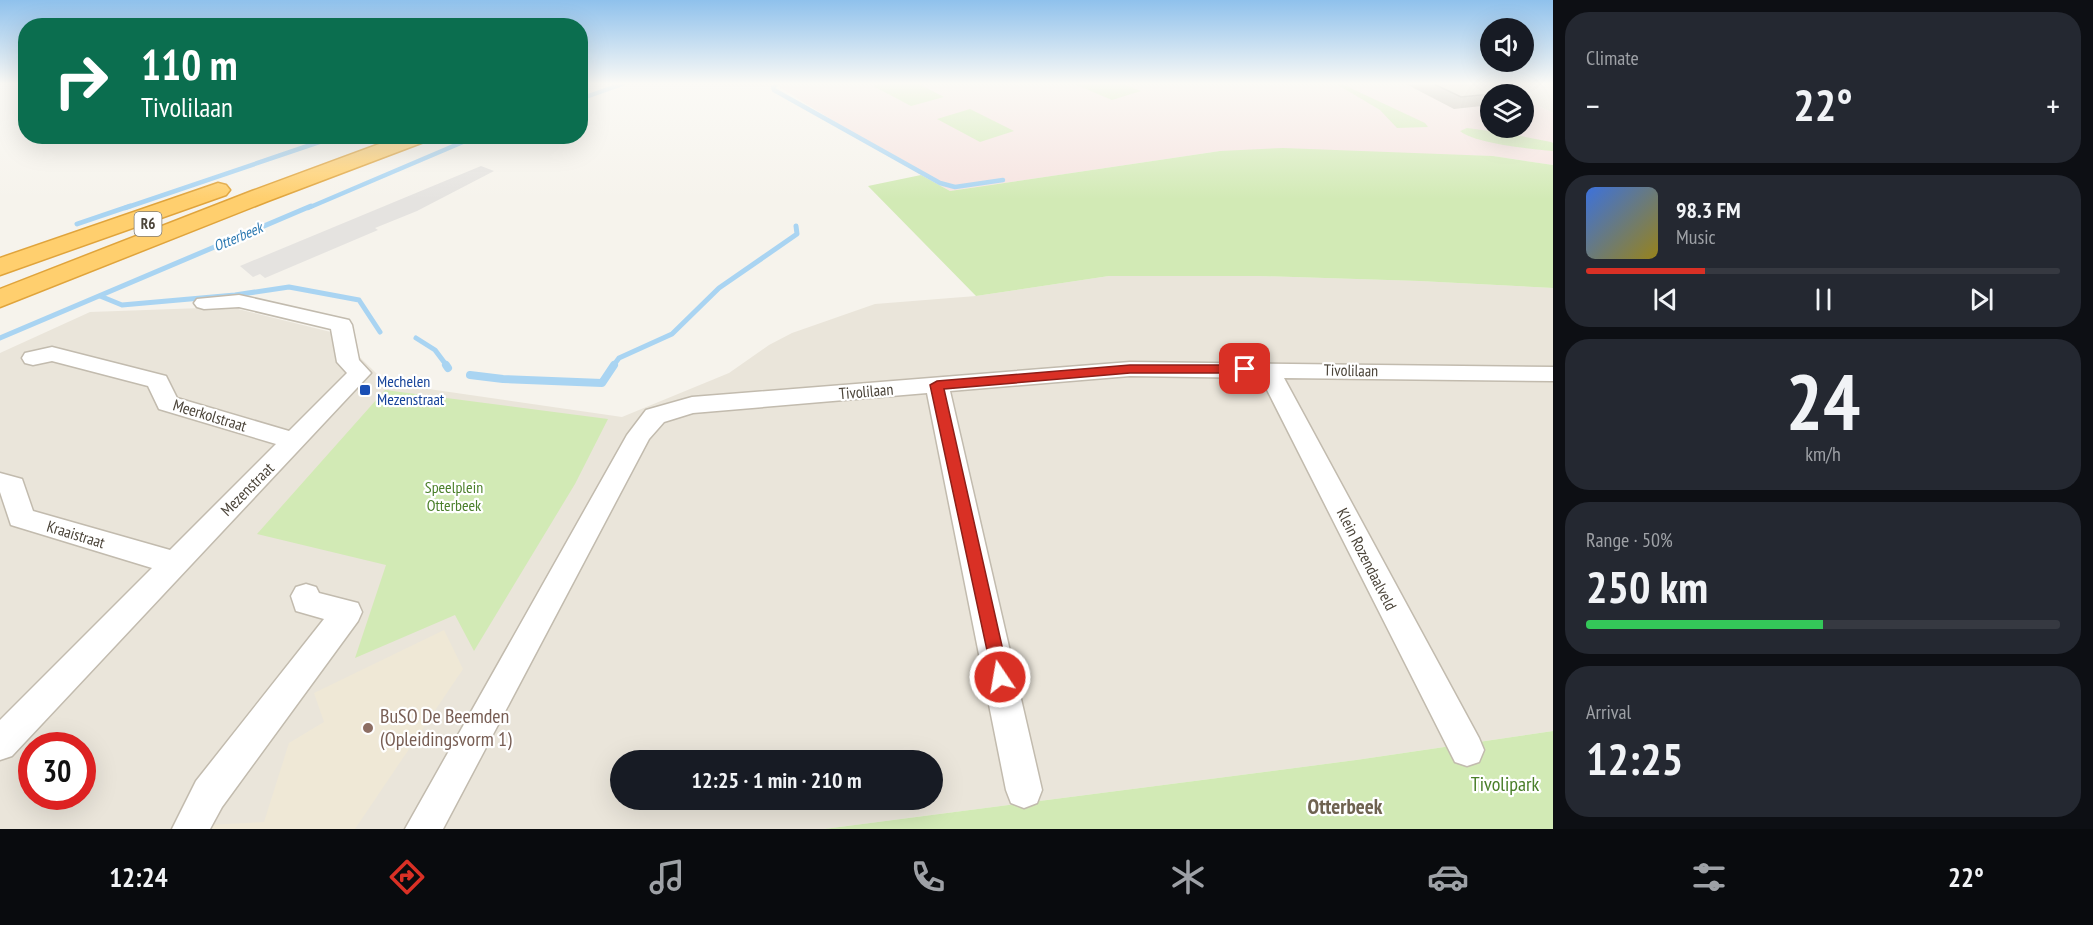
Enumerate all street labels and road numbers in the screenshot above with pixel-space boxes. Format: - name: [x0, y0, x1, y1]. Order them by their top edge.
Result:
- road number: R6: [134, 212, 162, 236]
- street label: Tivolilaan: [1324, 360, 1378, 380]
- street label: Tivolilaan: [838, 379, 894, 403]
- street label: Meerkolstraat: [171, 394, 250, 436]
- street label: Mezenstraat: [216, 458, 278, 520]
- street label: Klein Rozendaalveld: [1333, 505, 1401, 614]
- street label: Kraaistraat: [45, 516, 108, 552]

